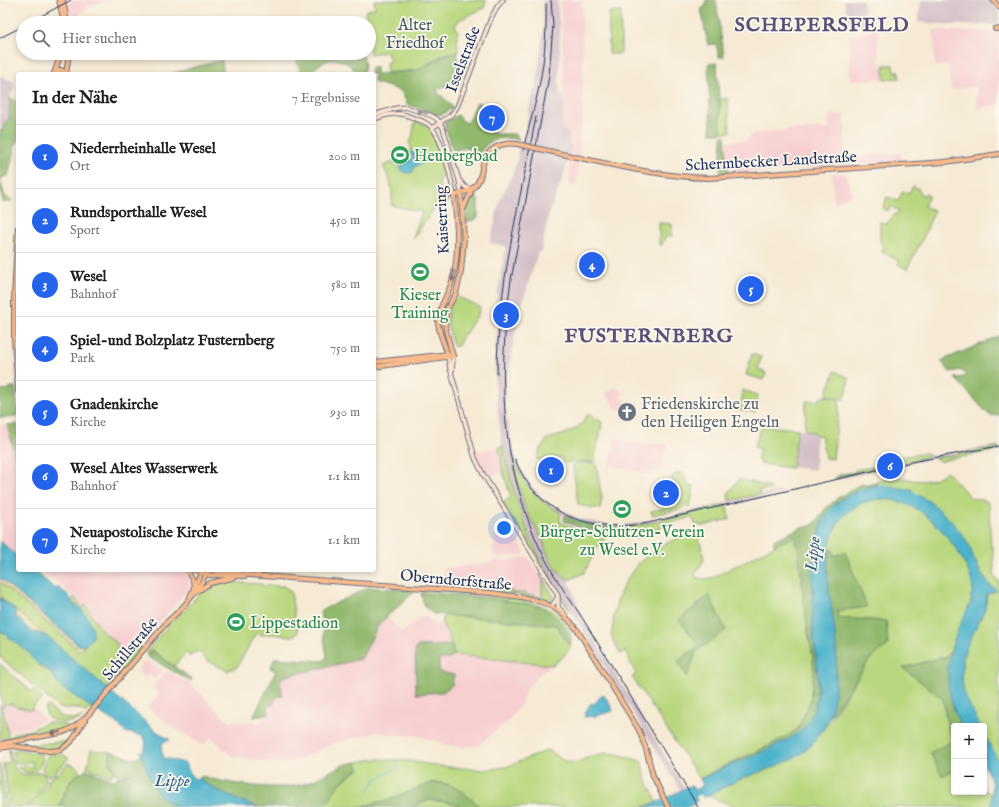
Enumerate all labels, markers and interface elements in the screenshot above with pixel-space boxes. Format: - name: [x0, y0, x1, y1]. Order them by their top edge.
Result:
- district label: SCHEPERSFELD: [734, 13, 910, 38]
- search box: [16, 16, 376, 60]
- park label: Alter Friedhof: [386, 16, 448, 54]
- street label: Isselstraße: [442, 24, 486, 96]
- icon: search: [30, 27, 52, 49]
- text: Hier suchen: [62, 29, 137, 48]
- text: In der Nähe: [32, 88, 117, 109]
- text: 7 Ergebnisse: [292, 90, 360, 107]
- pin: 7: [479, 103, 505, 133]
- one-way arrow: [415, 109, 427, 115]
- text: Niederrheinhalle Wesel: [70, 139, 216, 158]
- sports icon: Heubergbad: [389, 144, 411, 166]
- place label: Heubergbad: [414, 147, 498, 167]
- text: 1: [43, 148, 47, 165]
- text: 200 m: [328, 148, 360, 165]
- street label: Schermbecker Landstraße: [685, 148, 857, 176]
- text: Ort: [70, 158, 90, 175]
- street label: Kaiserring: [431, 185, 455, 255]
- text: Rundsporthalle Wesel: [70, 203, 207, 222]
- text: 2: [42, 212, 48, 229]
- text: 450 m: [330, 212, 360, 229]
- text: Sport: [70, 222, 100, 239]
- pin: 4: [579, 250, 605, 280]
- sports icon: Kieser Training: [409, 261, 431, 283]
- text: Wesel: [70, 267, 107, 286]
- one-way arrow: [450, 270, 456, 282]
- pin: 5: [738, 274, 764, 304]
- text: 3: [43, 276, 47, 293]
- text: 580 m: [331, 276, 360, 293]
- text: Bahnhof: [70, 286, 117, 303]
- place label: Kieser Training: [391, 286, 449, 324]
- pin: 3: [493, 300, 519, 330]
- district label: FUSTERNBERG: [564, 324, 734, 349]
- text: Spiel-und Bolzplatz Fusternberg: [70, 331, 274, 350]
- text: 4: [42, 340, 48, 357]
- text: 750 m: [330, 340, 360, 357]
- text: Park: [70, 350, 95, 367]
- text: Gnadenkirche: [70, 395, 158, 414]
- place label: Friedenskirche zu den Heiligen Engeln: [641, 395, 780, 433]
- church icon: Friedenskirche zu den Heiligen Engeln: [616, 401, 638, 423]
- text: 5: [43, 404, 47, 421]
- text: 930 m: [330, 404, 360, 421]
- text: Kirche: [70, 414, 106, 431]
- pin: 6: [877, 451, 903, 481]
- pin: 1: [538, 455, 564, 485]
- text: Wesel Altes Wasserwerk: [70, 459, 218, 478]
- text: 6: [42, 468, 48, 485]
- text: 1.1 km: [328, 468, 360, 485]
- text: Bahnhof: [70, 478, 117, 495]
- pin: 2: [653, 478, 679, 508]
- sports icon: Bürger-Schützen-Verein zu Wesel e.V.: [611, 498, 633, 520]
- your location: [494, 518, 514, 538]
- text: Neuapostolische Kirche: [70, 523, 218, 542]
- place label: Bürger-Schützen-Verein zu Wesel e.V.: [539, 523, 705, 561]
- text: 7: [42, 532, 48, 549]
- text: 1.1 km: [328, 532, 360, 549]
- water label: Lippe: [801, 535, 826, 574]
- text: Kirche: [70, 542, 106, 559]
- street label: Oberndorfstraße: [399, 566, 512, 596]
- sports icon: Lippestadion: [225, 611, 247, 633]
- street label: Schillstraße: [98, 614, 163, 685]
- place label: Lippestadion: [250, 614, 339, 634]
- map controls: [951, 723, 987, 795]
- button: +: [951, 723, 987, 759]
- one-way arrow: [50, 731, 62, 737]
- button: −: [951, 759, 987, 795]
- water label: Lippe: [153, 771, 190, 792]

